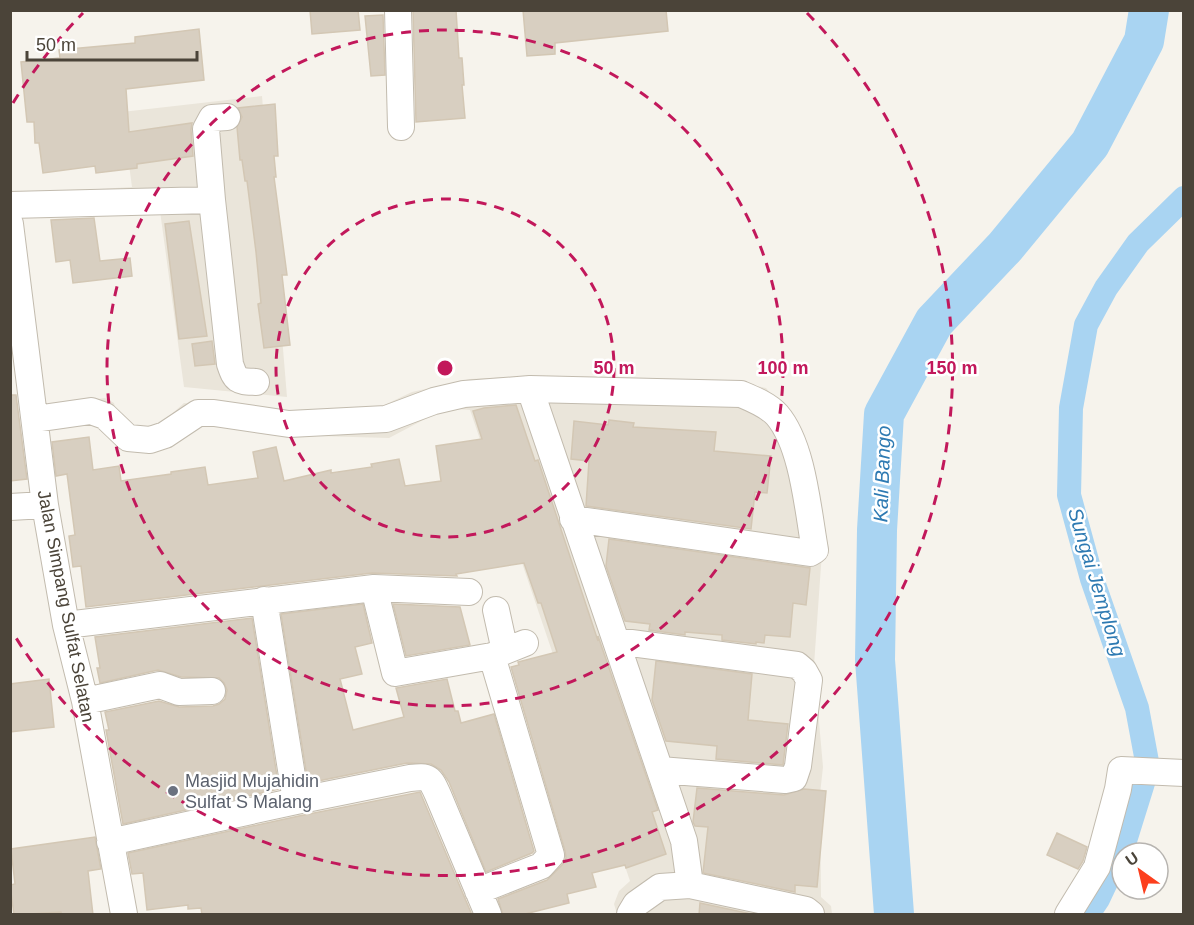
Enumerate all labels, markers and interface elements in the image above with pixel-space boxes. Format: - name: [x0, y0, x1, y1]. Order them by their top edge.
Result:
- scale bar: [27, 24, 196, 62]
- text: 50 m: [36, 35, 76, 55]
- centre of rings: [435, 358, 455, 378]
- text: 50 m: [593, 358, 635, 378]
- text: 100 m: [757, 358, 809, 378]
- text: 150 m: [926, 358, 978, 378]
- water label: Kali Bango: [869, 425, 895, 523]
- street label: Jalan Simpang Sulfat Selatan: [34, 488, 98, 724]
- water label: Sungai Jemplong: [1064, 505, 1130, 659]
- place label: Masjid Mujahidin Sulfat S Malang: [185, 771, 319, 812]
- marker: Masjid Mujahidin Sulfat S Malang: [166, 784, 180, 798]
- north arrow: [1110, 841, 1170, 901]
- text: U: [1122, 849, 1141, 869]

